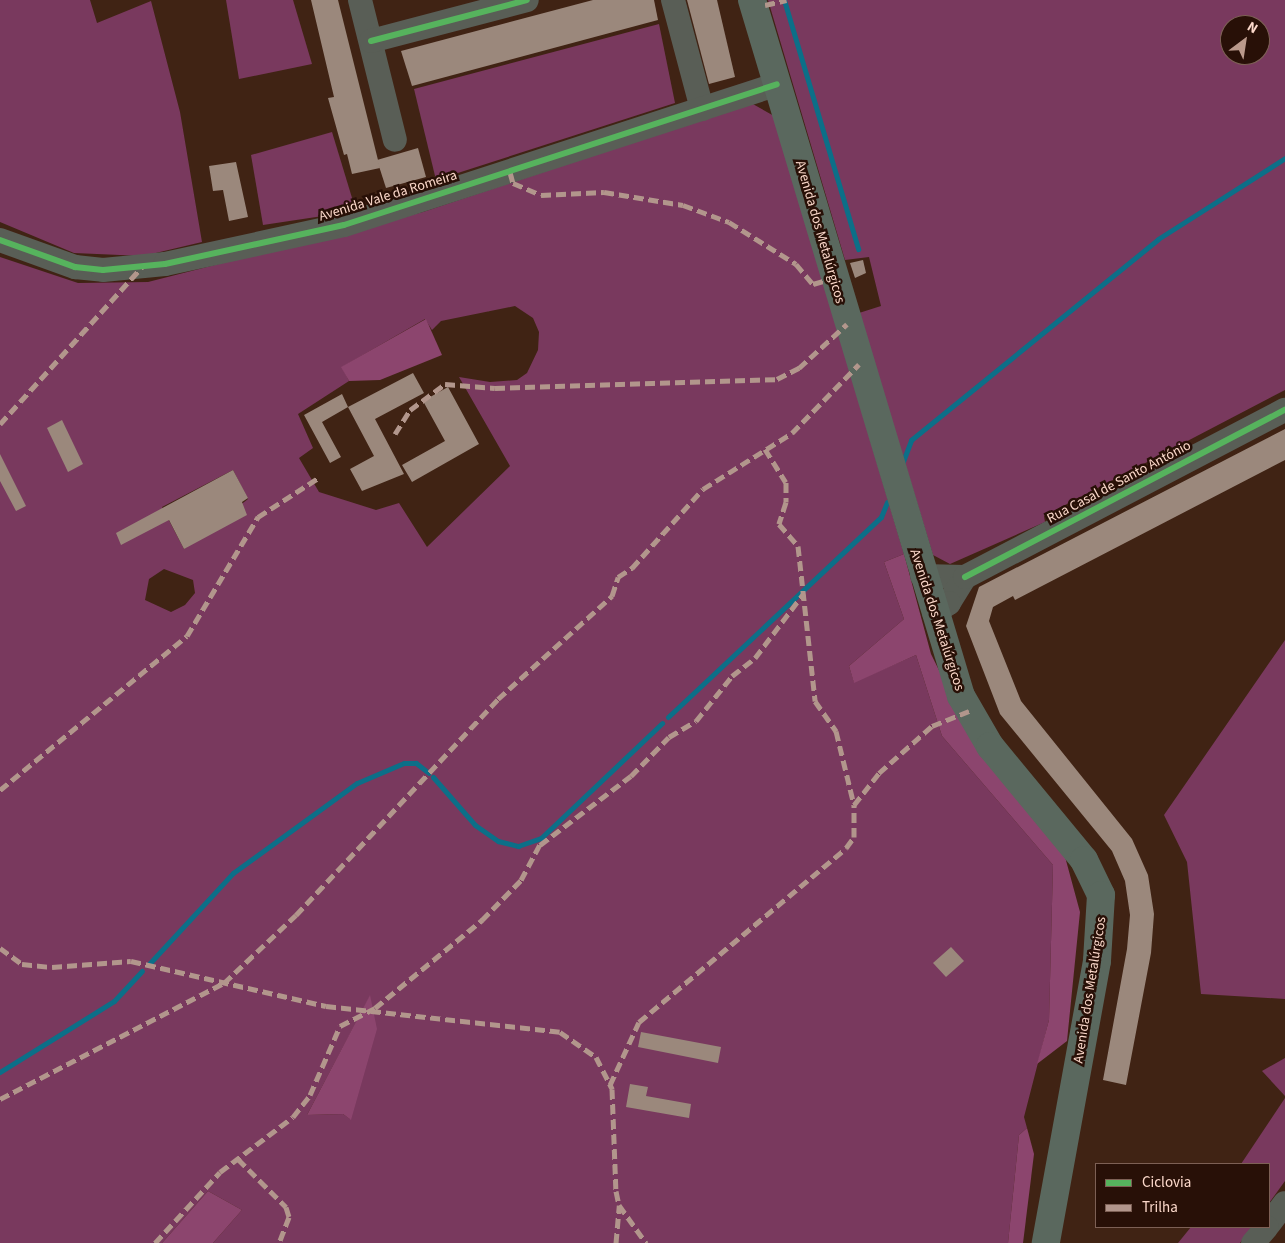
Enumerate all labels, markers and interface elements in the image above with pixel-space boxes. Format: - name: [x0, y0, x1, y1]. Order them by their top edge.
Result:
- north arrow: [1220, 15, 1270, 65]
- text: N: [1243, 17, 1261, 39]
- street label: Avenida dos Metalúrgicos: [792, 159, 848, 305]
- street label: Avenida Vale da Romeira: [317, 167, 459, 225]
- street label: Rua Casal de Santo António: [1044, 437, 1194, 527]
- street label: Avenida dos Metalúrgicos: [906, 547, 968, 693]
- street label: Avenida dos Metalúrgicos: [1070, 916, 1110, 1064]
- legend: [1095, 1163, 1270, 1228]
- text: Ciclovia: [1142, 1172, 1191, 1193]
- text: Trilha: [1142, 1197, 1178, 1218]

